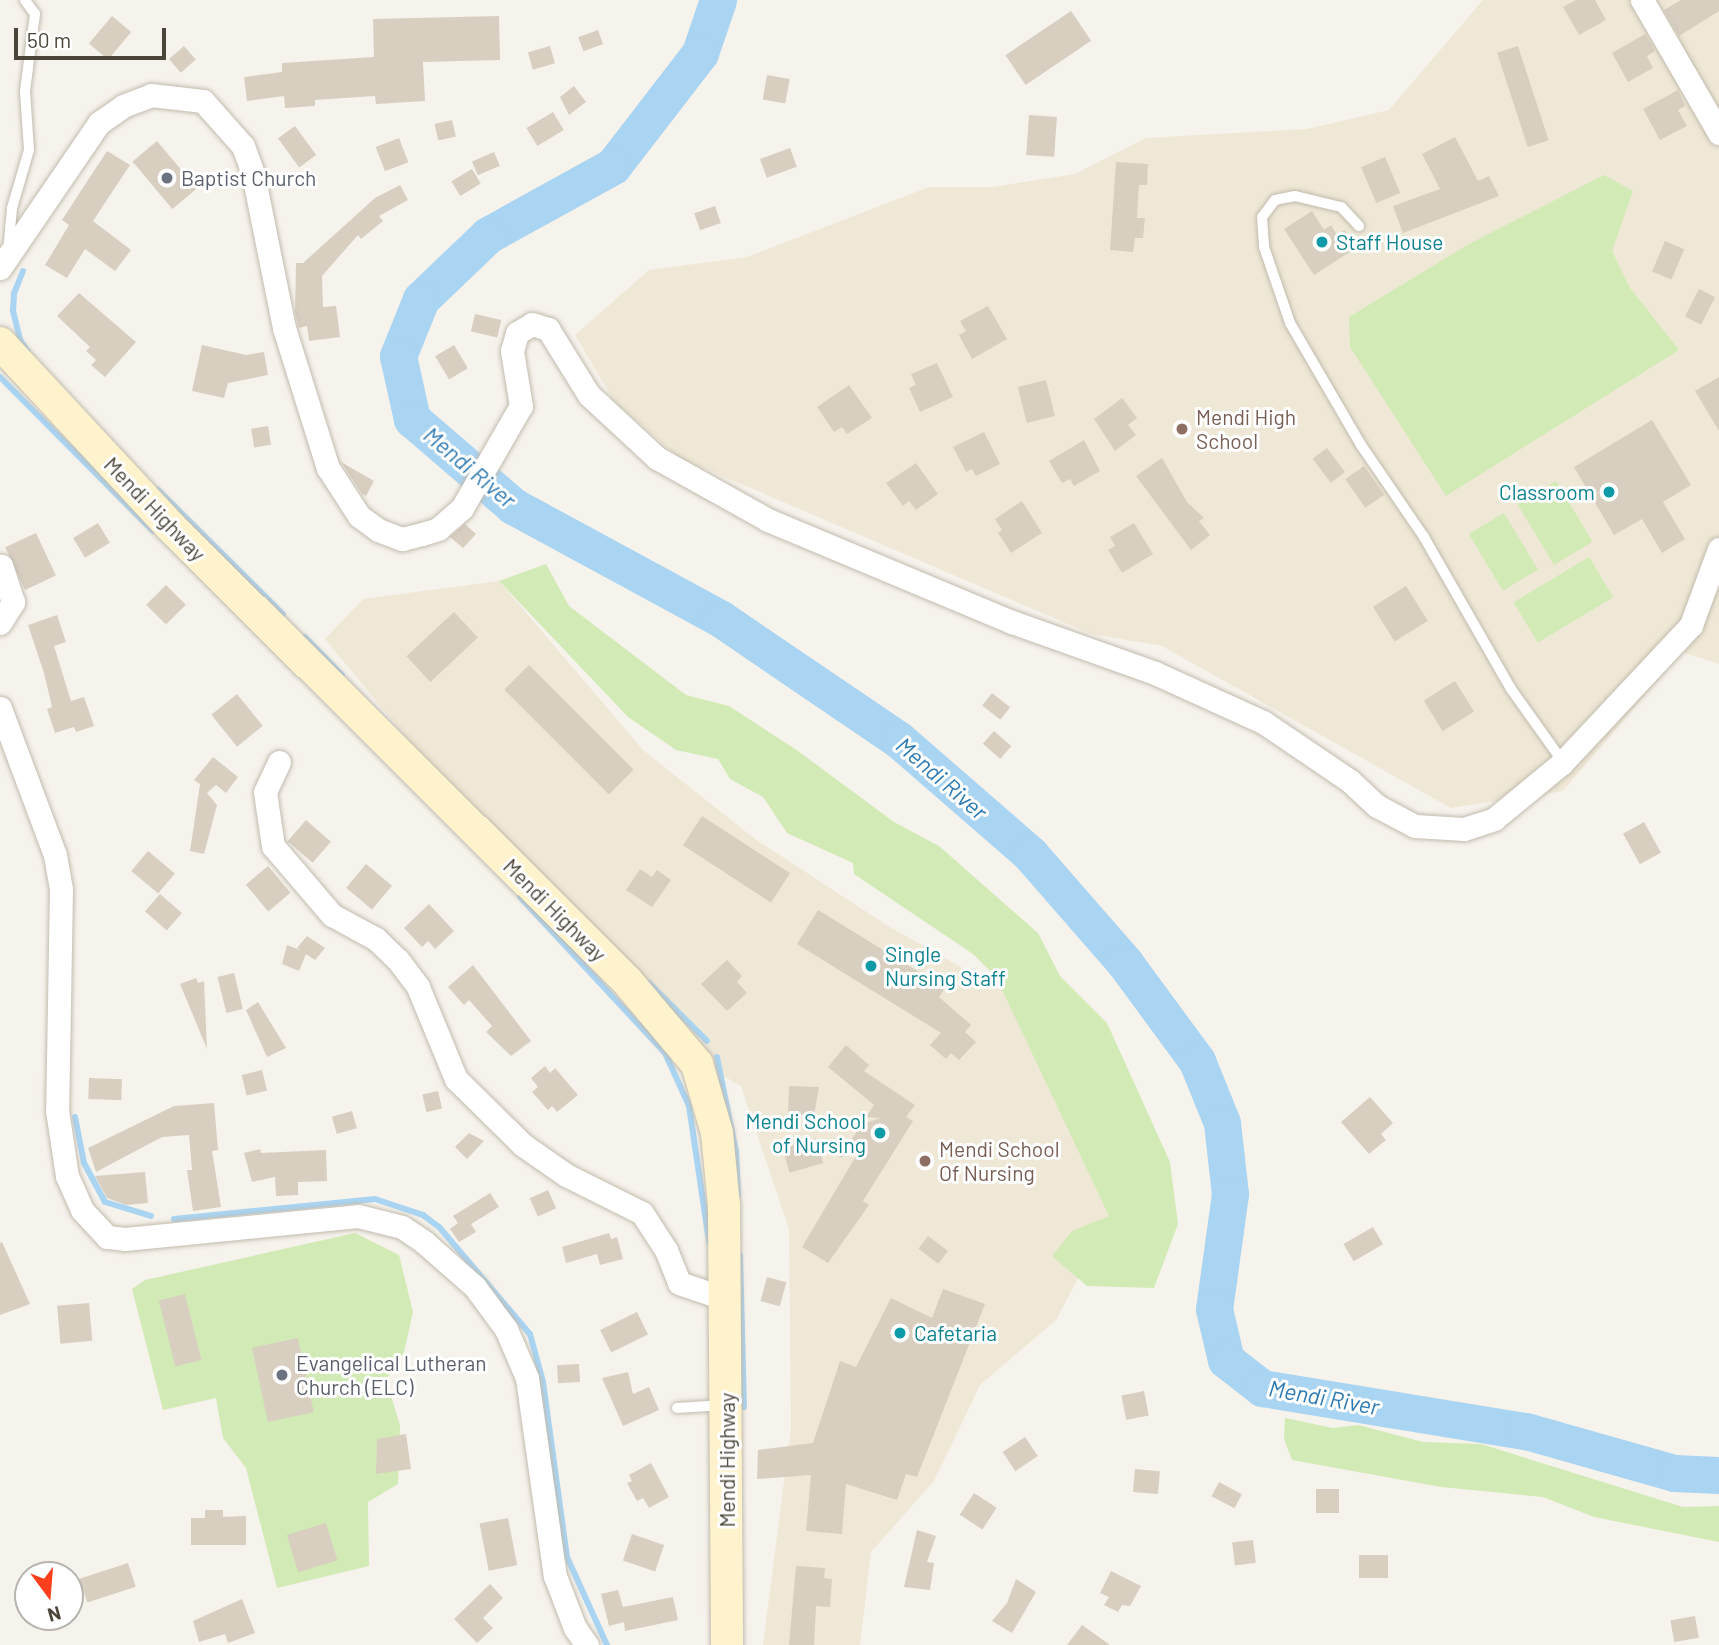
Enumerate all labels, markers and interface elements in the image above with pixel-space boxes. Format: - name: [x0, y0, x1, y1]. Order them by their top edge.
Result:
- scale bar: [18, 14, 170, 58]
- text: 50 m: [27, 27, 71, 52]
- place label: Baptist Church: [181, 165, 316, 191]
- marker: Baptist Church: [159, 170, 175, 186]
- place label: Staff House: [1336, 229, 1443, 255]
- marker: Staff House: [1314, 234, 1330, 250]
- place label: Mendi High School: [1196, 404, 1296, 454]
- water label: Mendi River: [418, 421, 522, 513]
- marker: Mendi High School: [1174, 421, 1190, 437]
- street label: Mendi Highway: [99, 452, 211, 566]
- place label: Classroom: [1499, 479, 1595, 505]
- marker: Classroom: [1601, 484, 1617, 500]
- water label: Mendi River: [891, 731, 993, 825]
- street label: Mendi Highway: [498, 853, 612, 967]
- place label: Single Nursing Staff: [885, 941, 1006, 991]
- marker: Single Nursing Staff: [863, 958, 879, 974]
- place label: Mendi School of Nursing: [746, 1108, 866, 1158]
- marker: Mendi School of Nursing: [872, 1125, 888, 1141]
- place label: Mendi School Of Nursing: [939, 1136, 1059, 1186]
- marker: Mendi School Of Nursing: [917, 1153, 933, 1169]
- place label: Cafetaria: [914, 1320, 997, 1346]
- marker: Cafetaria: [892, 1325, 908, 1341]
- place label: Evangelical Lutheran Church (ELC): [296, 1350, 487, 1400]
- marker: Evangelical Lutheran Church (ELC): [274, 1367, 290, 1383]
- water label: Mendi River: [1267, 1374, 1381, 1420]
- street label: Mendi Highway: [714, 1392, 740, 1528]
- north arrow: [14, 1561, 84, 1631]
- text: N: [45, 1602, 64, 1628]

